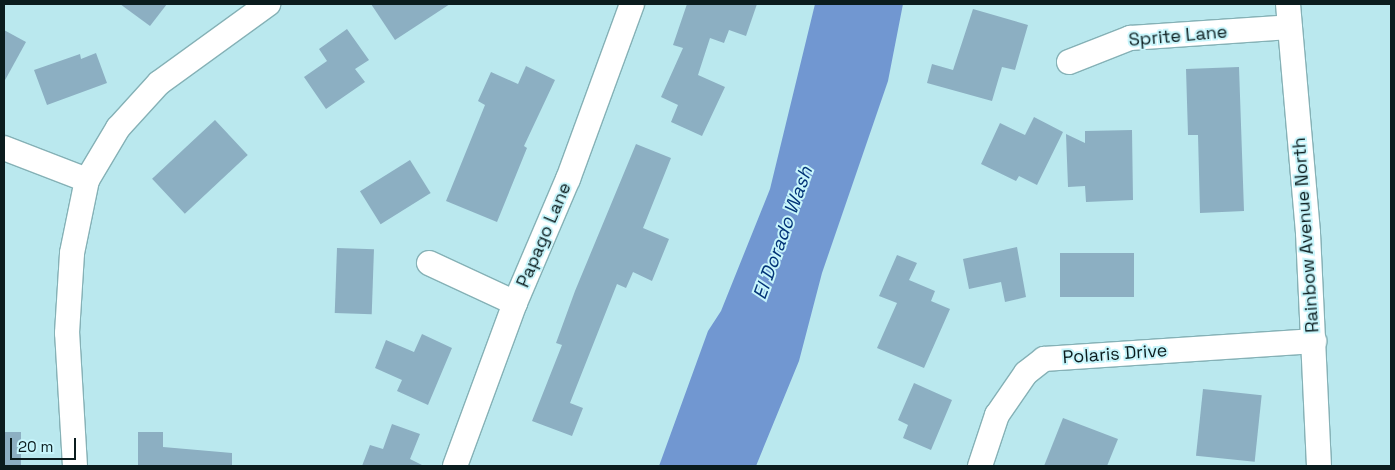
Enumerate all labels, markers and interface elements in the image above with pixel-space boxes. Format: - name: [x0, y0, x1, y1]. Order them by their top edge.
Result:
- street label: Sprite Lane: [1128, 21, 1228, 51]
- street label: Rainbow Avenue North: [1288, 136, 1324, 334]
- water label: El Dorado Wash: [748, 163, 818, 303]
- street label: Papago Lane: [512, 179, 576, 291]
- street label: Polaris Drive: [1062, 340, 1168, 368]
- scale bar: [12, 428, 79, 460]
- text: 20 m: [18, 437, 53, 456]

